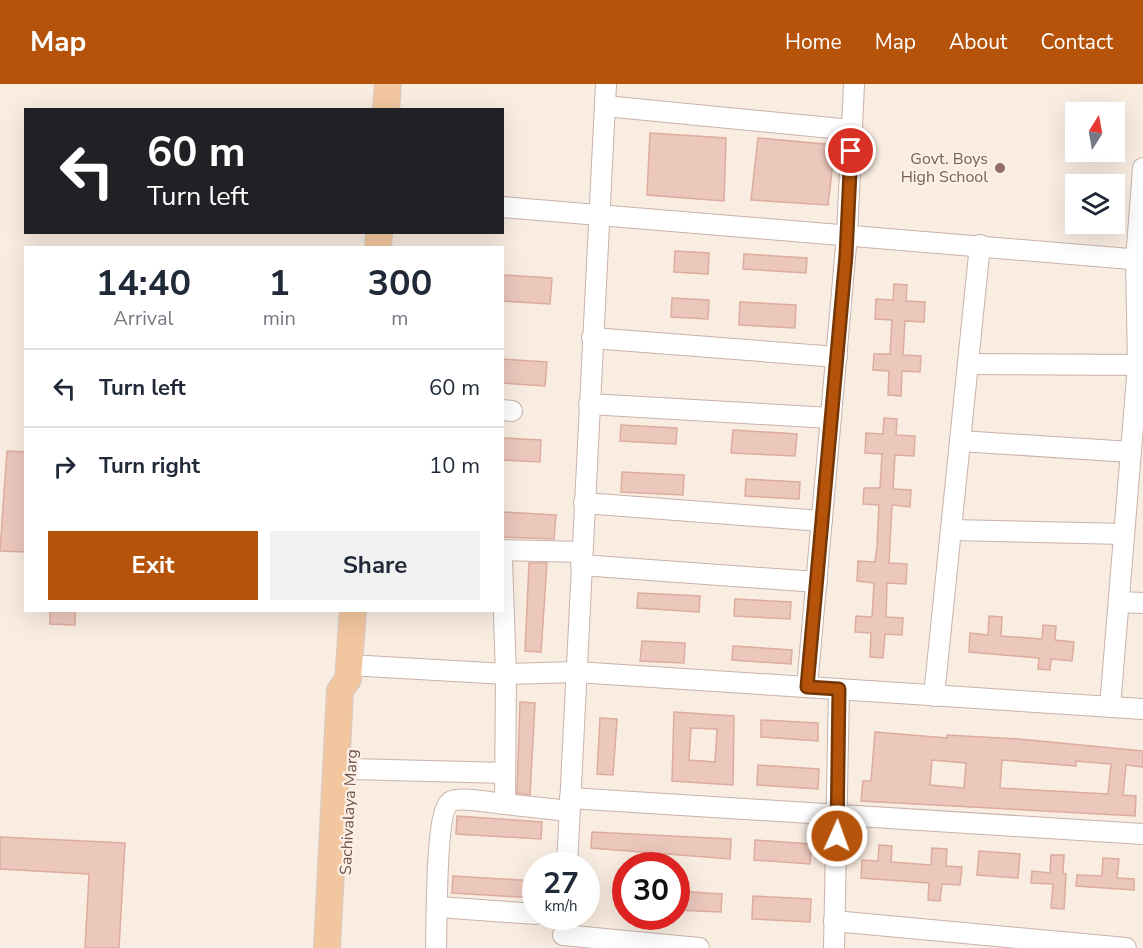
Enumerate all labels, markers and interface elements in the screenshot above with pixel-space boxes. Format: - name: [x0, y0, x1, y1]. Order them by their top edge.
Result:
- text: Map: [30, 23, 86, 61]
- text: Home: [785, 28, 842, 56]
- text: Map: [875, 28, 916, 56]
- text: About: [949, 28, 1007, 56]
- text: Contact: [1040, 28, 1113, 56]
- north arrow: [1065, 102, 1125, 162]
- map controls: [1065, 102, 1125, 234]
- text: 60 m: [147, 124, 246, 181]
- pin: [825, 125, 876, 176]
- icon: left: [48, 132, 126, 210]
- icon: arrive: [834, 134, 867, 167]
- place label: Govt. Boys High School: [901, 148, 988, 188]
- marker: Govt. Boys High School: [993, 161, 1007, 175]
- button: layers: [1065, 174, 1125, 234]
- text: Turn left: [147, 178, 248, 215]
- text: 14:40: [96, 259, 191, 308]
- text: 1: [268, 259, 290, 308]
- text: 300: [367, 259, 432, 308]
- text: Arrival: [113, 305, 173, 332]
- text: min: [263, 305, 296, 332]
- text: m: [391, 305, 408, 332]
- icon: left: [48, 372, 81, 405]
- text: Turn left: [99, 373, 186, 403]
- text: 60 m: [429, 373, 480, 403]
- icon: right: [48, 450, 81, 483]
- text: Turn right: [99, 451, 200, 481]
- text: 10 m: [429, 451, 480, 481]
- button: Exit: [48, 531, 258, 600]
- button: Share: [270, 531, 480, 600]
- street label: Sachivalaya Marg: [335, 748, 363, 876]
- position arrow: [805, 804, 869, 868]
- speed limit sign: 30: [612, 852, 690, 930]
- text: 27: [543, 863, 579, 904]
- text: km/h: [544, 896, 578, 916]

